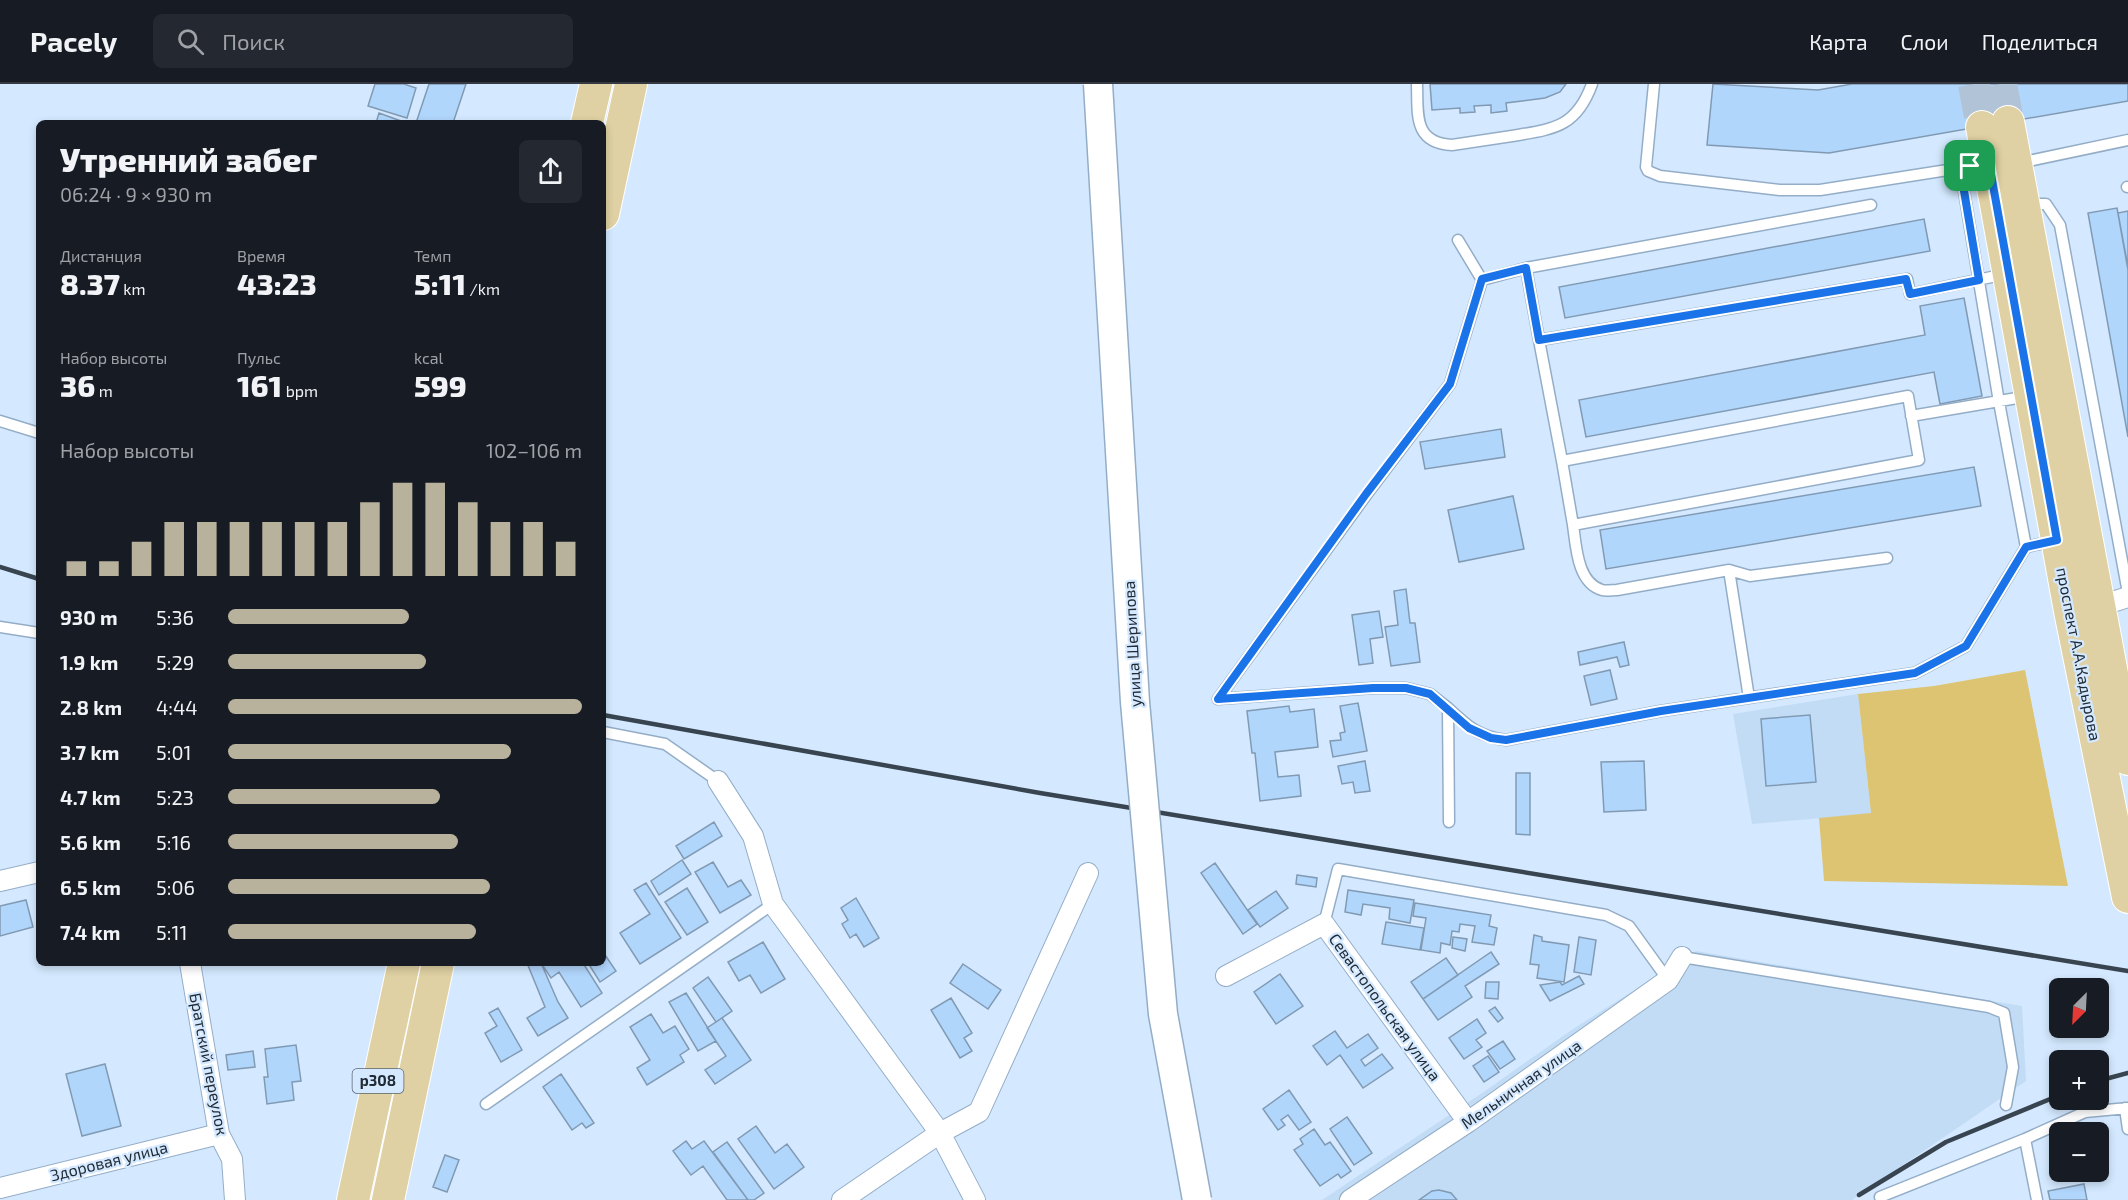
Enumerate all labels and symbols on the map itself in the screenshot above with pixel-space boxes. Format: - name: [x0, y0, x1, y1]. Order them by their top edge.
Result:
- pin: [1944, 140, 1995, 191]
- street label: проспект А.А.Кадырова: [2053, 566, 2106, 742]
- street label: улица Шерипова: [1119, 580, 1145, 708]
- street label: Севастопольская улица: [1325, 929, 1445, 1085]
- north arrow: [2049, 978, 2109, 1038]
- street label: Братский переулок: [185, 991, 233, 1137]
- street label: Мельничная улица: [1457, 1035, 1585, 1133]
- road number: p308: [352, 1069, 404, 1093]
- street label: Здоровая улица: [48, 1137, 170, 1185]

